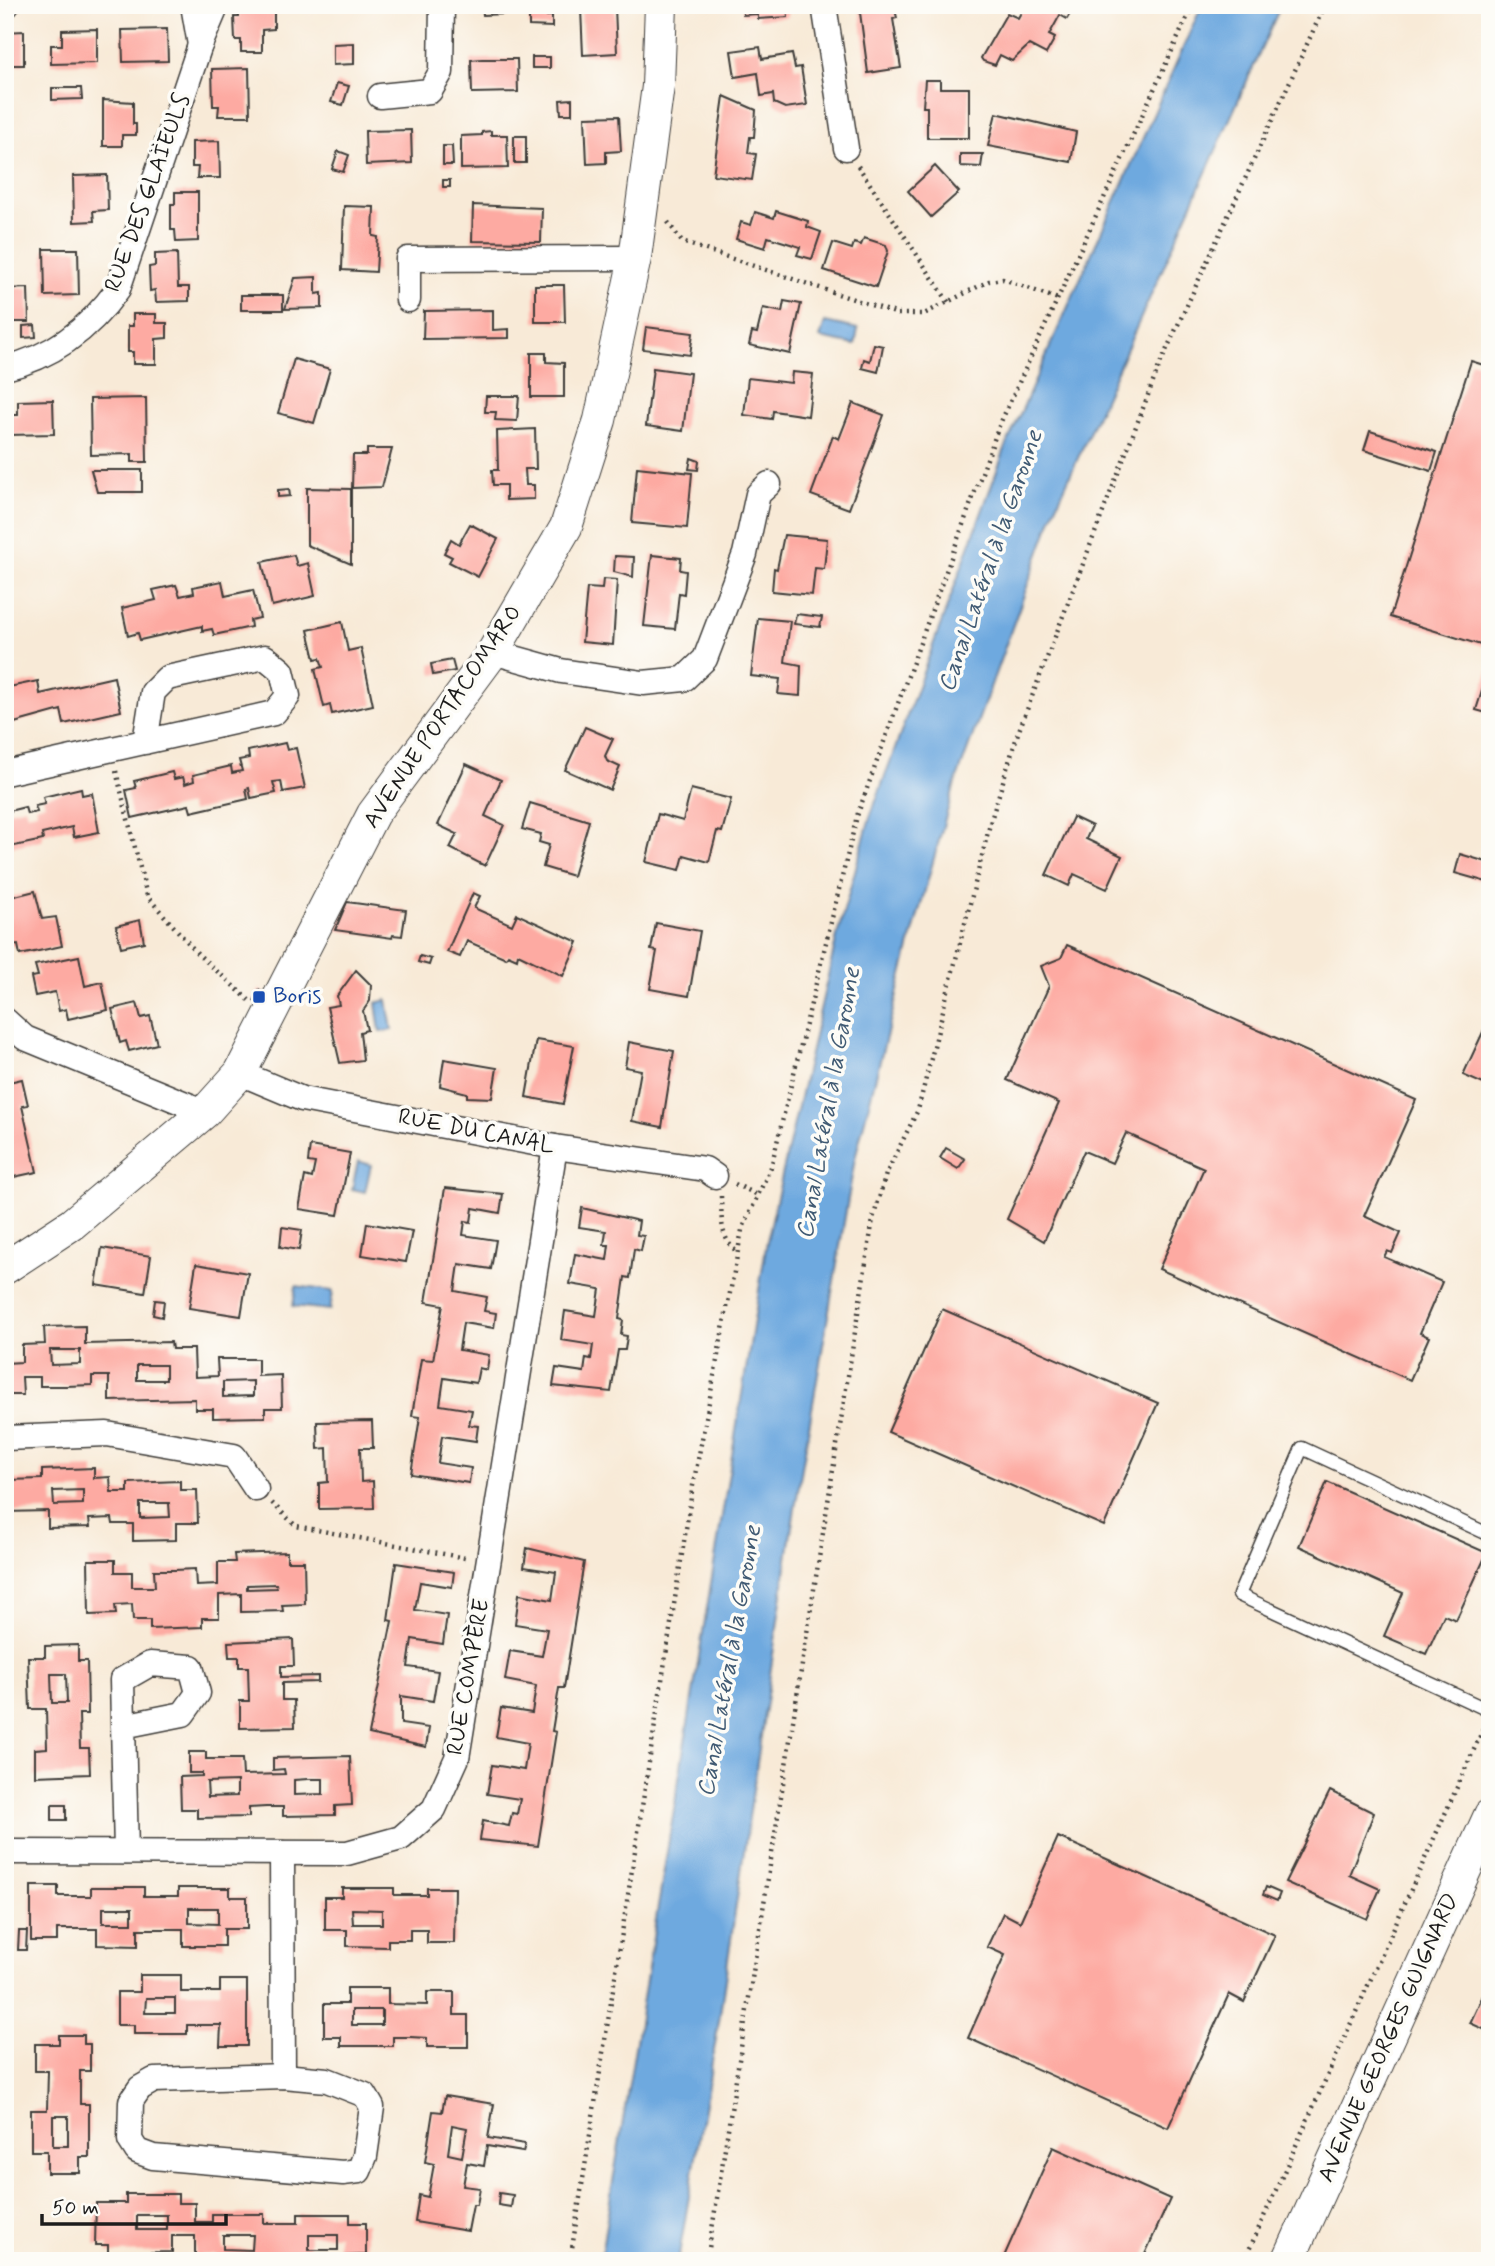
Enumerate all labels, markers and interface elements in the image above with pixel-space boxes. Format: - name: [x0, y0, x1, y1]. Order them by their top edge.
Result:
- street label: RUE DES GLAÏEULS: [98, 89, 198, 296]
- water label: Canal Latéral à la Garonne: [932, 425, 1051, 696]
- street label: AVENUE PORTACOMARO: [357, 600, 529, 834]
- water label: Canal Latéral à la Garonne: [790, 964, 868, 1241]
- place label: Boris: [273, 982, 321, 1012]
- marker: Boris: [251, 989, 267, 1005]
- street label: RUE DU CANAL: [395, 1102, 557, 1162]
- water label: Canal Latéral à la Garonne: [691, 1522, 769, 1799]
- street label: RUE COMPÈRE: [441, 1597, 497, 1757]
- street label: AVENUE GEORGES GUIGNARD: [1312, 1889, 1466, 2187]
- scale bar: [42, 2182, 226, 2226]
- text: 50 m: [52, 2194, 99, 2222]

